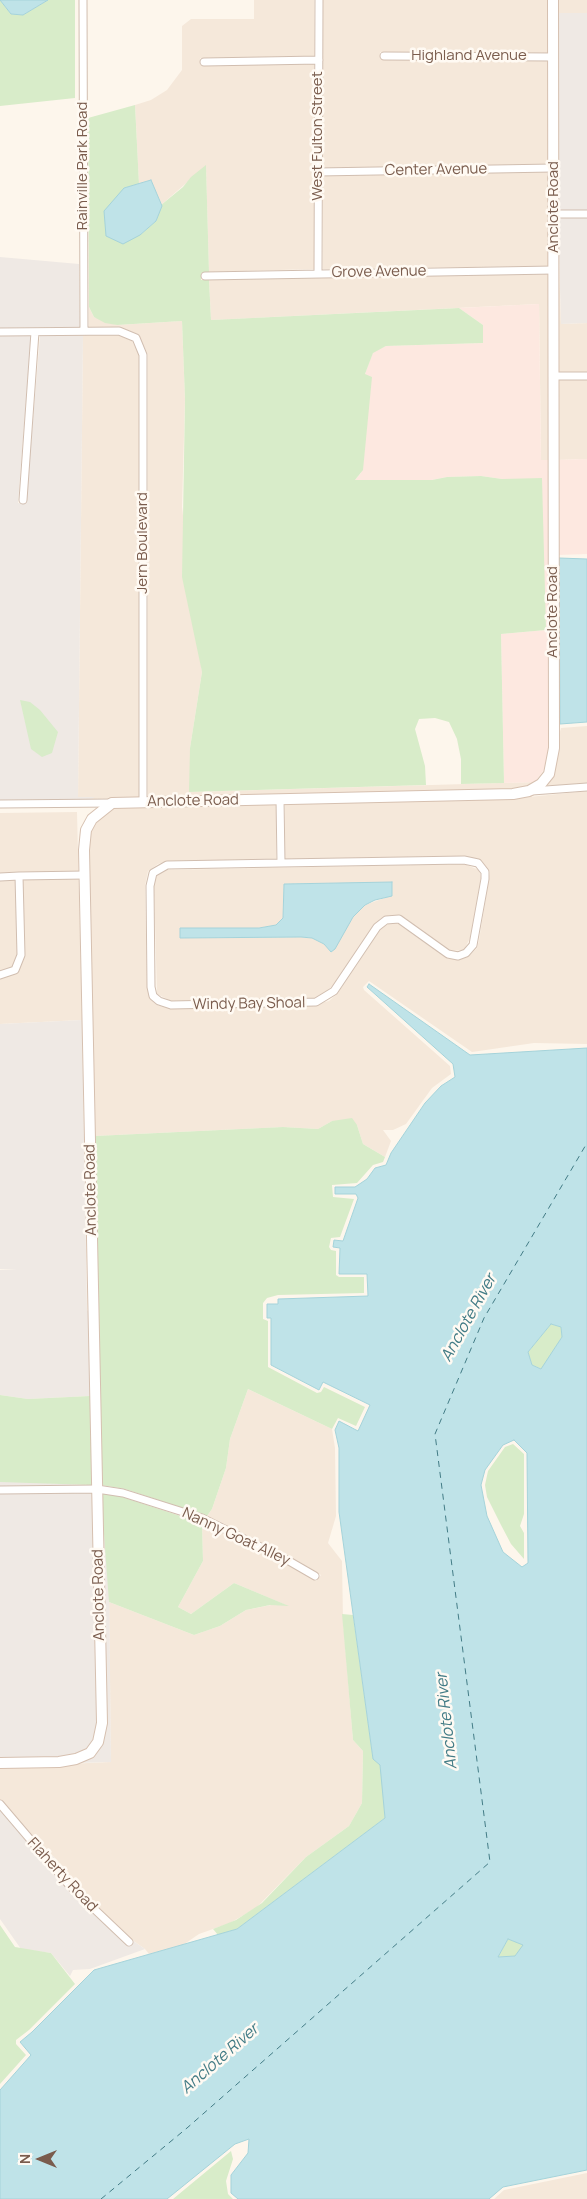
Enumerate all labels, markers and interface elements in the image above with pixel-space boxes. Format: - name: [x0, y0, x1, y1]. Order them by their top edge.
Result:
- street label: Highland Avenue: [411, 47, 527, 65]
- street label: West Fulton Street: [309, 71, 327, 201]
- street label: Rainville Park Road: [74, 102, 92, 230]
- street label: Center Avenue: [385, 160, 487, 180]
- street label: Anclote Road: [545, 161, 563, 253]
- street label: Grove Avenue: [331, 262, 427, 282]
- street label: Jern Boulevard: [134, 492, 152, 594]
- street label: Anclote Road: [544, 566, 562, 658]
- street label: Anclote Road: [147, 791, 239, 811]
- street label: Windy Bay Shoal: [192, 994, 306, 1014]
- street label: Anclote Road: [81, 1144, 101, 1236]
- water label: Anclote River: [437, 1271, 501, 1365]
- street label: Nanny Goat Alley: [179, 1504, 293, 1570]
- street label: Anclote Road: [89, 1549, 109, 1641]
- water label: Anclote River: [432, 1672, 462, 1770]
- street label: Flaherty Road: [23, 1834, 101, 1916]
- water label: Anclote River: [177, 2020, 263, 2098]
- north arrow: [15, 2134, 65, 2184]
- text: N: [15, 2154, 34, 2164]

